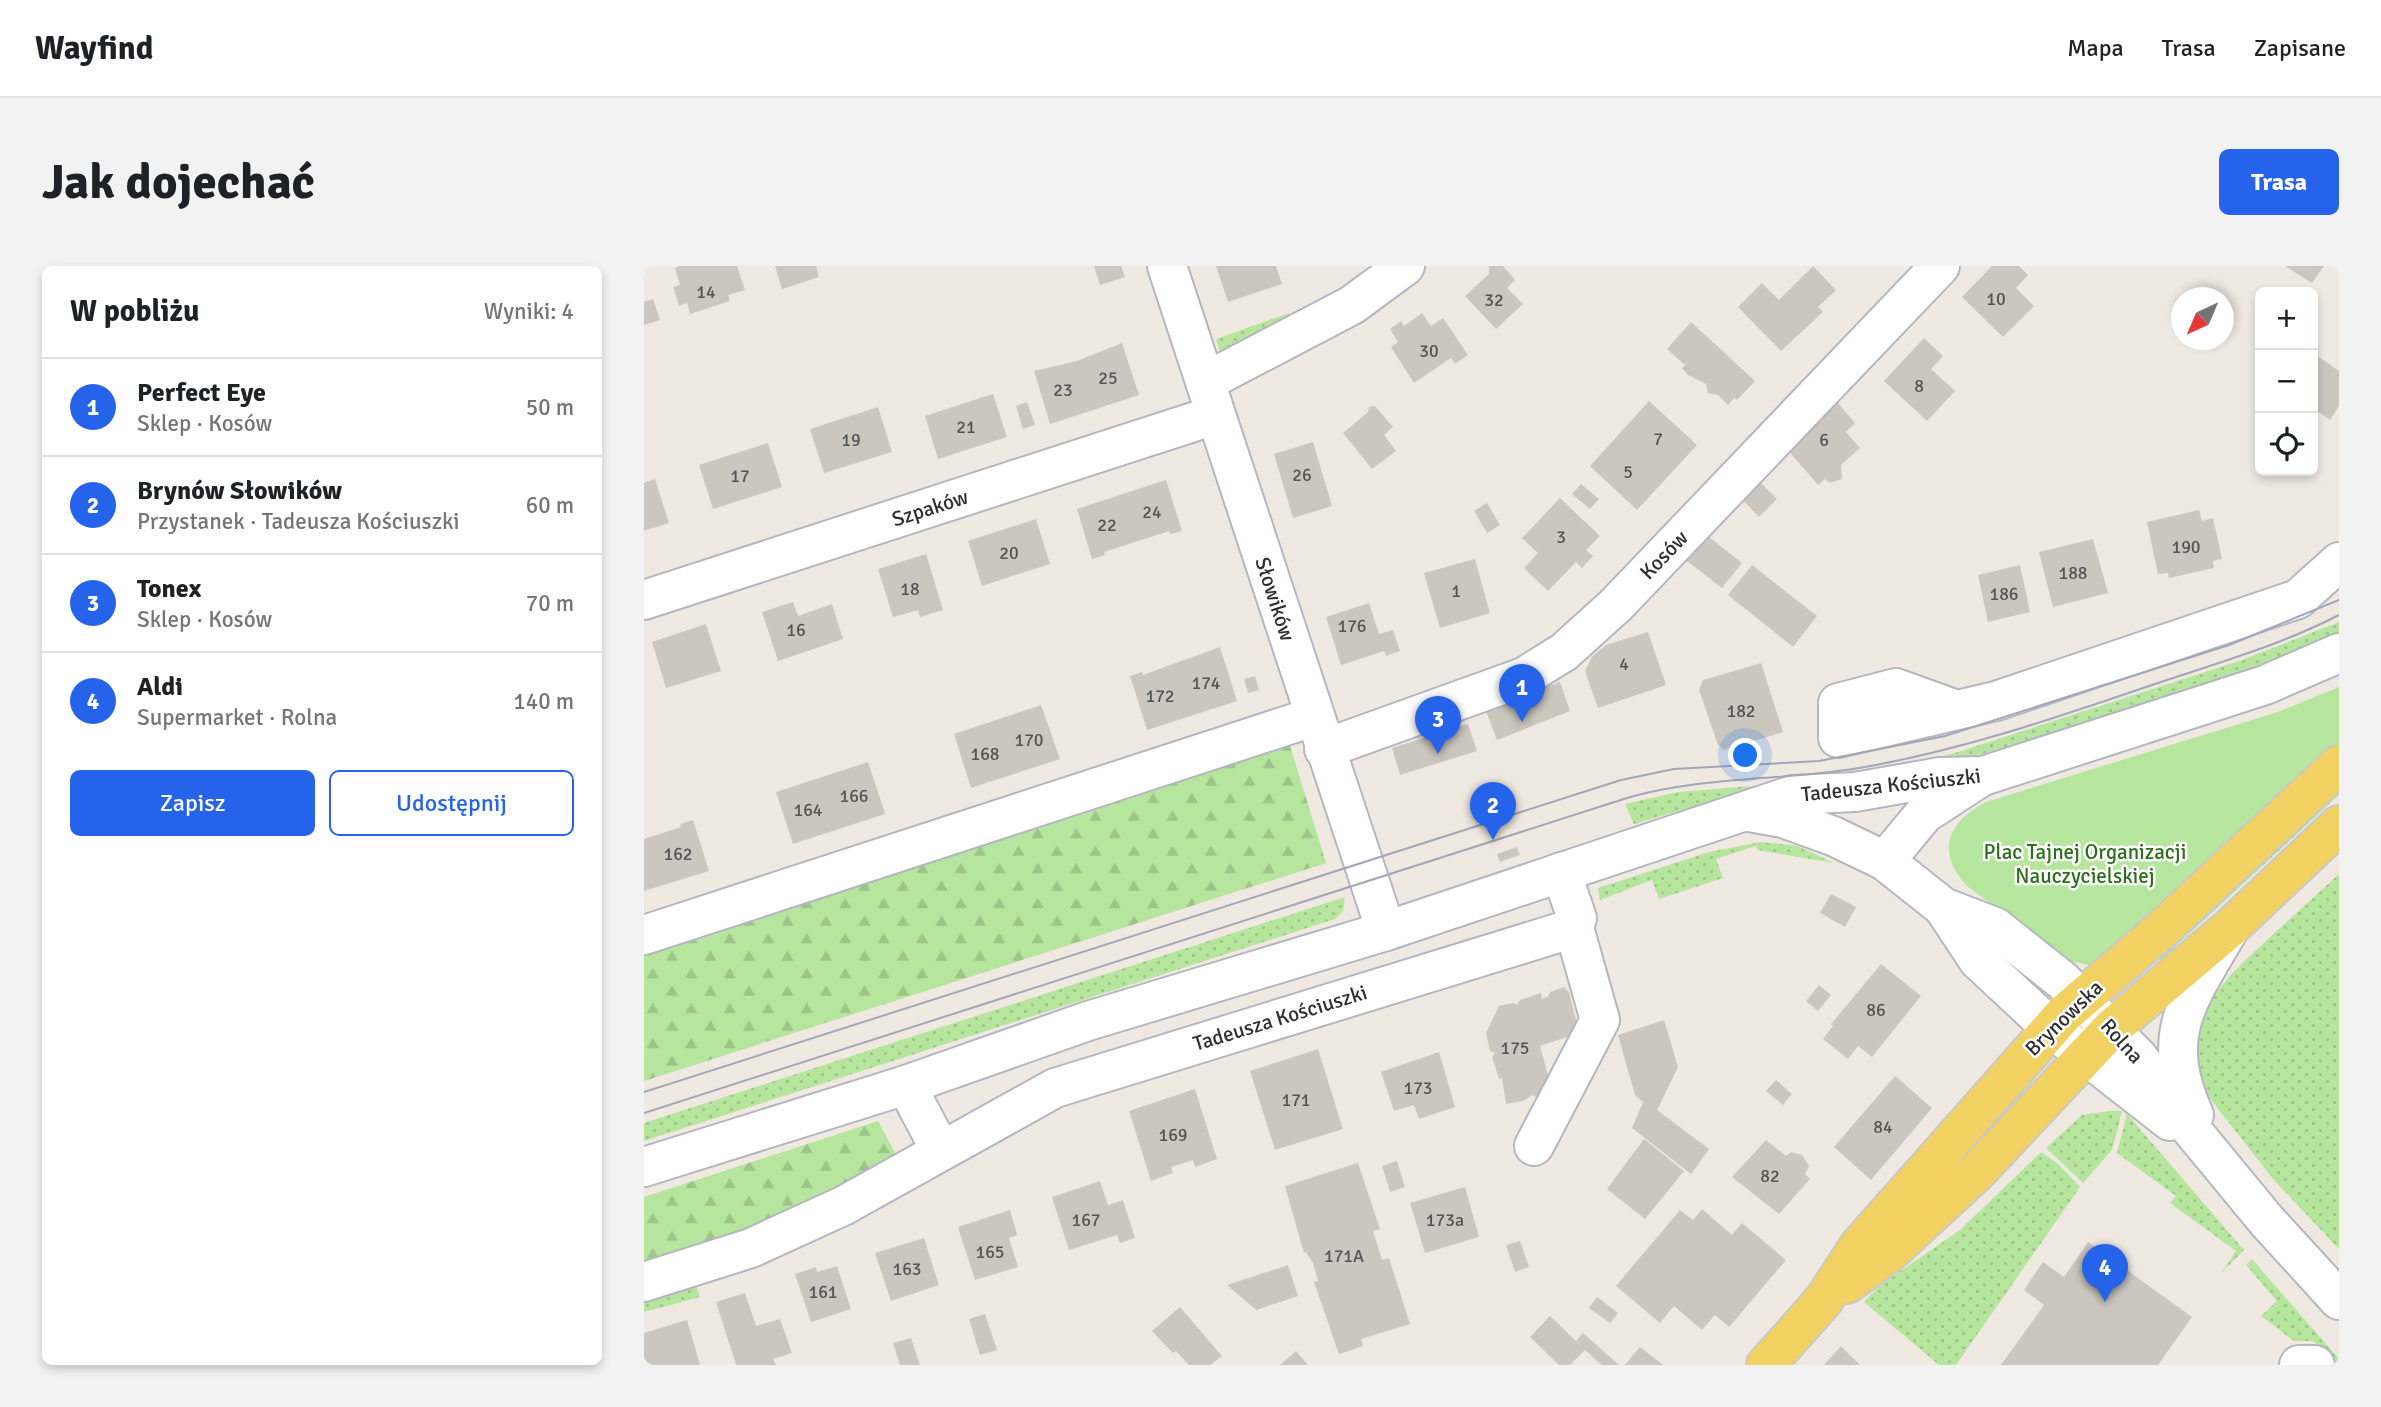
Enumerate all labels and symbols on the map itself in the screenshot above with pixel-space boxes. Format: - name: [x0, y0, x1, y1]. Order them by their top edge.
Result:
- house number: 14: [696, 281, 716, 303]
- north arrow: [2171, 287, 2234, 350]
- house number: 10: [1986, 288, 2006, 310]
- house number: 32: [1484, 289, 1504, 311]
- house number: 30: [1419, 340, 1439, 362]
- house number: 25: [1098, 367, 1118, 389]
- house number: 8: [1914, 375, 1924, 397]
- house number: 23: [1053, 379, 1073, 401]
- house number: 21: [956, 416, 976, 438]
- house number: 7: [1653, 428, 1663, 450]
- house number: 19: [841, 429, 861, 451]
- house number: 6: [1819, 429, 1829, 451]
- house number: 5: [1623, 461, 1633, 483]
- house number: 26: [1292, 464, 1312, 486]
- house number: 17: [730, 465, 750, 487]
- street label: Szpaków: [889, 483, 971, 533]
- house number: 24: [1142, 501, 1162, 523]
- house number: 22: [1097, 514, 1117, 536]
- street label: Kosów: [1634, 525, 1694, 585]
- house number: 3: [1556, 526, 1566, 548]
- house number: 190: [2171, 536, 2201, 558]
- house number: 20: [999, 542, 1019, 564]
- street label: Słowików: [1249, 554, 1301, 644]
- house number: 188: [2058, 562, 2088, 584]
- house number: 18: [900, 578, 920, 600]
- house number: 1: [1451, 580, 1461, 602]
- house number: 186: [1989, 583, 2019, 605]
- house number: 176: [1337, 615, 1367, 637]
- house number: 16: [786, 619, 806, 641]
- house number: 4: [1619, 653, 1629, 675]
- pin: 1: [1499, 664, 1545, 722]
- house number: 174: [1191, 672, 1221, 694]
- house number: 172: [1145, 685, 1175, 707]
- pin: 3: [1415, 696, 1461, 754]
- house number: 182: [1726, 700, 1756, 722]
- house number: 170: [1014, 729, 1044, 751]
- your location: [1728, 738, 1762, 772]
- house number: 168: [970, 743, 1000, 765]
- street label: Tadeusza Kościuszki: [1800, 763, 1982, 807]
- pin: 2: [1470, 782, 1516, 840]
- house number: 166: [839, 785, 869, 807]
- house number: 164: [793, 799, 823, 821]
- park label: Plac Tajnej Organizacji Nauczycielskiej: [1984, 839, 2186, 889]
- house number: 162: [663, 843, 693, 865]
- street label: Brynowska: [2020, 975, 2108, 1061]
- street label: Tadeusza Kościuszki: [1190, 979, 1370, 1057]
- house number: 86: [1866, 999, 1886, 1021]
- street label: Rolna: [2095, 1013, 2149, 1069]
- house number: 175: [1500, 1037, 1530, 1059]
- house number: 173: [1403, 1077, 1433, 1099]
- house number: 171: [1281, 1089, 1311, 1111]
- house number: 84: [1873, 1116, 1893, 1138]
- house number: 169: [1158, 1124, 1188, 1146]
- house number: 82: [1760, 1165, 1780, 1187]
- house number: 167: [1071, 1209, 1101, 1231]
- house number: 173a: [1426, 1209, 1464, 1231]
- house number: 165: [975, 1241, 1005, 1263]
- pin: 4: [2082, 1244, 2128, 1302]
- house number: 171A: [1324, 1245, 1364, 1267]
- house number: 163: [892, 1258, 922, 1280]
- house number: 161: [808, 1281, 838, 1303]

